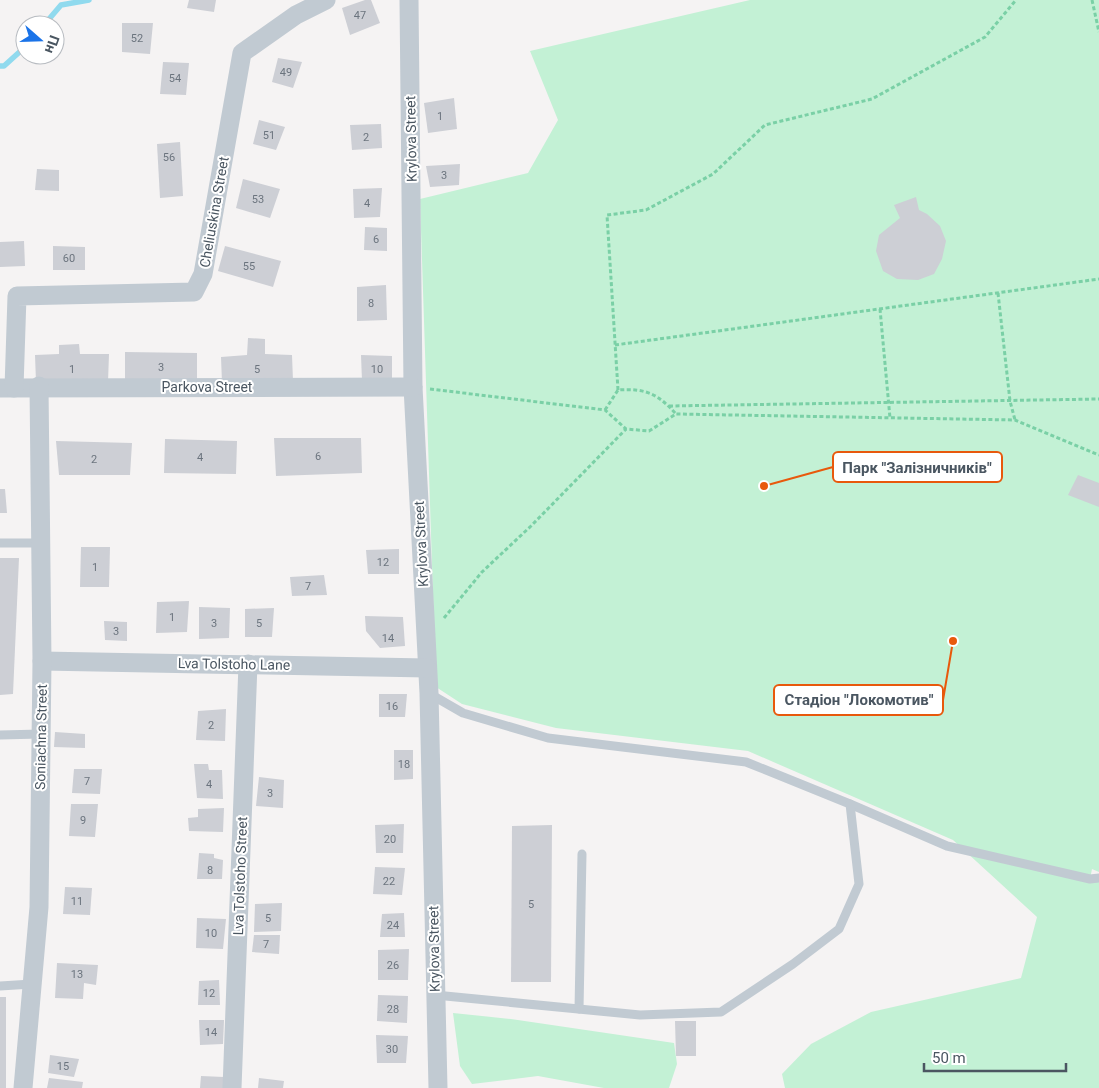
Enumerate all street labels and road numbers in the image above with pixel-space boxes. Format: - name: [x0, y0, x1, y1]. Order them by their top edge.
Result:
- street label: Krylova Street: [402, 95, 420, 182]
- street label: Cheliuskina Street: [196, 155, 232, 269]
- street label: Parkova Street: [162, 379, 253, 395]
- street label: Krylova Street: [411, 500, 431, 587]
- street label: Lva Tolstoho Lane: [178, 655, 290, 673]
- street label: Soniachna Street: [32, 684, 50, 790]
- street label: Lva Tolstoho Street: [230, 816, 250, 936]
- street label: Krylova Street: [425, 905, 443, 992]

